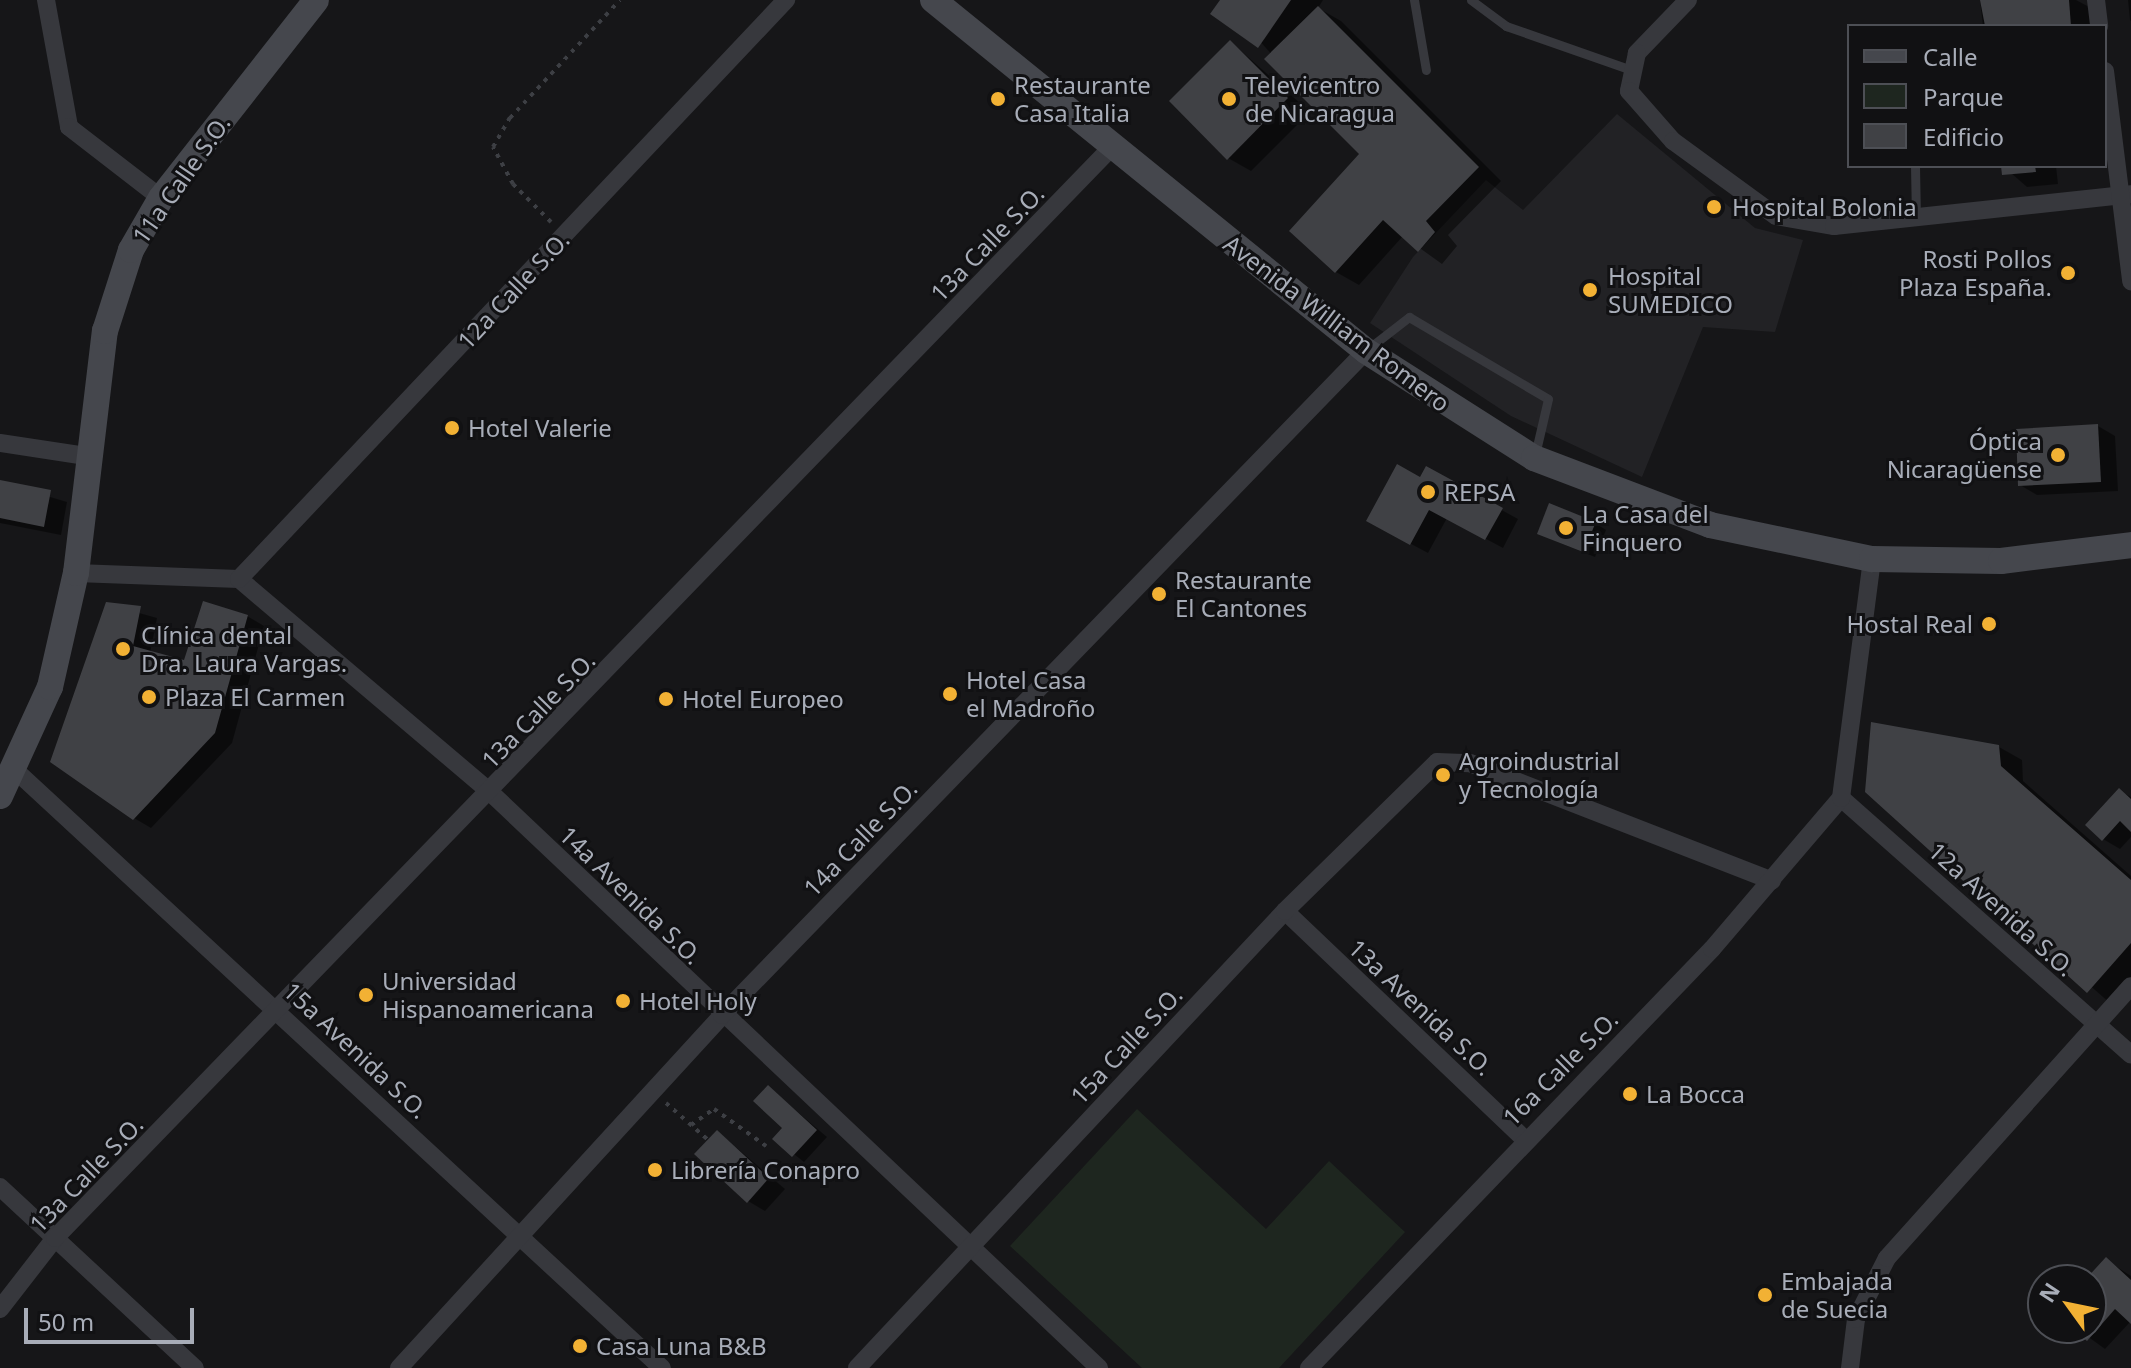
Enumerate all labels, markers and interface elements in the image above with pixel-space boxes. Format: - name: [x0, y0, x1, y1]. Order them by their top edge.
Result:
- legend: [1847, 24, 2107, 168]
- text: Calle: [1923, 40, 1978, 73]
- place label: Restaurante Casa Italia: [1014, 71, 1151, 127]
- place label: Televicentro de Nicaragua: [1245, 71, 1395, 127]
- text: Parque: [1923, 80, 2004, 113]
- marker: Restaurante Casa Italia: [989, 90, 1007, 108]
- marker: Televicentro de Nicaragua: [1220, 90, 1238, 108]
- street label: 11a Calle S.O.: [126, 109, 236, 249]
- text: Edificio: [1923, 120, 2004, 153]
- street label: 13a Calle S.O.: [924, 179, 1050, 307]
- place label: Hospital Bolonia: [1732, 193, 1917, 221]
- marker: Hospital Bolonia: [1703, 196, 1725, 218]
- street label: 12a Calle S.O.: [451, 225, 575, 355]
- street label: Avenida William Romero: [1218, 229, 1456, 417]
- place label: Rosti Pollos Plaza España.: [1899, 245, 2052, 301]
- place label: Hospital SUMEDICO: [1608, 262, 1733, 318]
- marker: Rosti Pollos Plaza España.: [2059, 264, 2077, 282]
- marker: Hospital SUMEDICO: [1579, 279, 1601, 301]
- place label: Hotel Valerie: [468, 414, 612, 442]
- marker: Hotel Valerie: [443, 419, 461, 437]
- place label: Óptica Nicaragüense: [1887, 427, 2042, 483]
- marker: Óptica Nicaragüense: [2049, 446, 2067, 464]
- place label: REPSA: [1444, 478, 1515, 506]
- marker: REPSA: [1419, 483, 1437, 501]
- place label: La Casa del Finquero: [1582, 500, 1709, 556]
- marker: La Casa del Finquero: [1557, 519, 1575, 537]
- place label: Restaurante El Cantones: [1175, 566, 1312, 622]
- marker: Restaurante El Cantones: [1150, 585, 1168, 603]
- place label: Hostal Real: [1847, 610, 1973, 638]
- marker: Hostal Real: [1980, 615, 1998, 633]
- place label: Clínica dental Dra. Laura Vargas.: [141, 621, 347, 677]
- marker: Clínica dental Dra. Laura Vargas.: [112, 638, 134, 660]
- street label: 13a Calle S.O.: [475, 646, 601, 774]
- place label: Hotel Casa el Madroño: [966, 666, 1095, 722]
- place label: Plaza El Carmen: [165, 683, 345, 711]
- place label: Hotel Europeo: [682, 685, 844, 713]
- marker: Hotel Casa el Madroño: [941, 685, 959, 703]
- marker: Plaza El Carmen: [140, 688, 158, 706]
- marker: Hotel Europeo: [657, 690, 675, 708]
- place label: Agroindustrial y Tecnología: [1459, 747, 1620, 803]
- marker: Agroindustrial y Tecnología: [1434, 766, 1452, 784]
- street label: 14a Calle S.O.: [797, 774, 923, 902]
- street label: 14a Avenida S.O.: [554, 820, 708, 970]
- street label: 12a Avenida S.O.: [1923, 836, 2081, 982]
- street label: 13a Avenida S.O.: [1343, 933, 1499, 1081]
- place label: Universidad Hispanoamericana: [382, 967, 594, 1023]
- street label: 15a Avenida S.O.: [278, 976, 434, 1124]
- street label: 15a Calle S.O.: [1064, 980, 1188, 1110]
- marker: Universidad Hispanoamericana: [357, 986, 375, 1004]
- place label: Hotel Holy: [639, 987, 757, 1015]
- marker: Hotel Holy: [614, 992, 632, 1010]
- street label: 16a Calle S.O.: [1497, 1005, 1623, 1131]
- place label: La Bocca: [1646, 1080, 1745, 1108]
- marker: La Bocca: [1621, 1085, 1639, 1103]
- street label: 13a Calle S.O.: [23, 1110, 149, 1238]
- place label: Librería Conapro: [671, 1156, 860, 1184]
- marker: Librería Conapro: [646, 1161, 664, 1179]
- north arrow: [2027, 1264, 2107, 1344]
- place label: Embajada de Suecia: [1781, 1267, 1893, 1323]
- text: N: [2031, 1276, 2066, 1308]
- marker: Embajada de Suecia: [1756, 1286, 1774, 1304]
- scale bar: [28, 1292, 198, 1342]
- text: 50 m: [38, 1305, 94, 1338]
- place label: Casa Luna B&B: [596, 1332, 767, 1360]
- marker: Casa Luna B&B: [571, 1337, 589, 1355]

